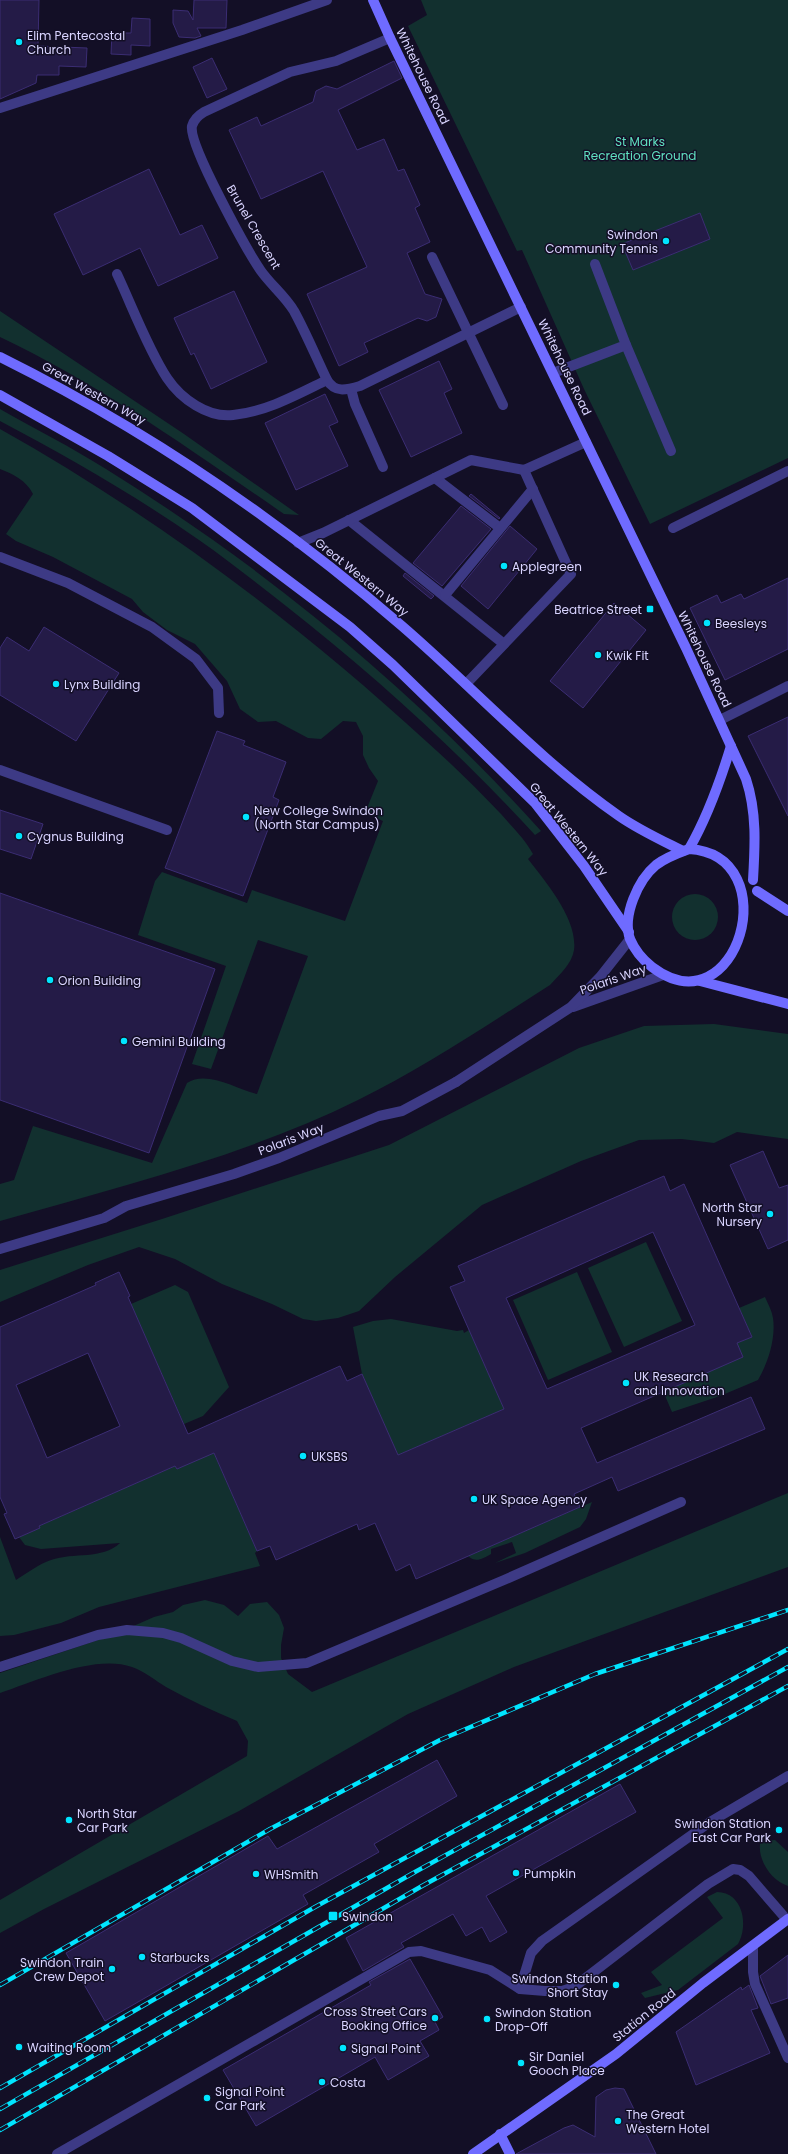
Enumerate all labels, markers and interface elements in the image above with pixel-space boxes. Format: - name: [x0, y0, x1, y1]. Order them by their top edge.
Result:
- street label: Whitehouse Road: [392, 25, 454, 127]
- place label: Elim Pentecostal Church: [27, 27, 125, 58]
- marker: Elim Pentecostal Church: [14, 37, 24, 47]
- park label: St Marks Recreation Ground: [584, 133, 696, 164]
- street label: Brunel Crescent: [223, 182, 285, 272]
- place label: Swindon Community Tennis: [545, 226, 658, 257]
- marker: Swindon Community Tennis: [661, 236, 671, 246]
- street label: Whitehouse Road: [534, 316, 596, 418]
- street label: Great Western Way: [39, 357, 149, 429]
- street label: Great Western Way: [312, 534, 413, 620]
- place label: Applegreen: [512, 558, 582, 575]
- marker: Applegreen: [499, 561, 509, 571]
- place label: Beatrice Street: [554, 601, 642, 618]
- marker: Beatrice Street: [645, 604, 655, 614]
- street label: Whitehouse Road: [674, 608, 736, 710]
- place label: Beesleys: [715, 615, 767, 632]
- marker: Beesleys: [702, 618, 712, 628]
- place label: Kwik Fit: [606, 647, 649, 664]
- marker: Kwik Fit: [593, 650, 603, 660]
- place label: Lynx Building: [64, 676, 140, 693]
- marker: Lynx Building: [51, 679, 61, 689]
- street label: Great Western Way: [526, 779, 612, 880]
- place label: New College Swindon (North Star Campus): [254, 802, 383, 833]
- marker: New College Swindon (North Star Campus): [241, 812, 251, 822]
- place label: Cygnus Building: [27, 828, 124, 845]
- marker: Cygnus Building: [14, 831, 24, 841]
- street label: Polaris Way: [578, 960, 649, 998]
- place label: Orion Building: [58, 972, 141, 989]
- marker: Orion Building: [45, 975, 55, 985]
- place label: Gemini Building: [132, 1033, 226, 1050]
- marker: Gemini Building: [119, 1036, 129, 1046]
- street label: Polaris Way: [256, 1119, 327, 1159]
- place label: North Star Nursery: [702, 1199, 763, 1230]
- marker: North Star Nursery: [765, 1209, 775, 1219]
- place label: UK Research and Innovation: [634, 1368, 725, 1399]
- marker: UK Research and Innovation: [621, 1378, 631, 1388]
- place label: UKSBS: [311, 1448, 348, 1465]
- marker: UKSBS: [298, 1451, 308, 1461]
- place label: UK Space Agency: [482, 1491, 587, 1508]
- marker: UK Space Agency: [469, 1494, 479, 1504]
- place label: North Star Car Park: [77, 1805, 137, 1836]
- marker: North Star Car Park: [64, 1815, 74, 1825]
- place label: Swindon Station East Car Park: [675, 1815, 772, 1846]
- marker: Swindon Station East Car Park: [774, 1825, 784, 1835]
- place label: Pumpkin: [524, 1865, 576, 1882]
- place label: WHSmith: [264, 1866, 318, 1883]
- marker: Pumpkin: [511, 1868, 521, 1878]
- marker: WHSmith: [251, 1869, 261, 1879]
- place label: Swindon: [342, 1908, 393, 1925]
- marker: Swindon: [327, 1910, 339, 1922]
- place label: Starbucks: [150, 1949, 210, 1966]
- marker: Starbucks: [137, 1952, 147, 1962]
- place label: Swindon Train Crew Depot: [20, 1954, 104, 1985]
- marker: Swindon Train Crew Depot: [107, 1964, 117, 1974]
- place label: Swindon Station Short Stay: [512, 1970, 608, 2001]
- marker: Swindon Station Short Stay: [611, 1980, 621, 1990]
- street label: Station Road: [609, 1984, 679, 2046]
- place label: Cross Street Cars Booking Office: [323, 2003, 427, 2034]
- place label: Swindon Station Drop-Off: [495, 2004, 591, 2035]
- marker: Cross Street Cars Booking Office: [430, 2013, 440, 2023]
- marker: Swindon Station Drop-Off: [482, 2014, 492, 2024]
- place label: Waiting Room: [27, 2039, 111, 2056]
- place label: Signal Point: [351, 2040, 421, 2057]
- marker: Waiting Room: [14, 2042, 24, 2052]
- marker: Signal Point: [338, 2043, 348, 2053]
- place label: Sir Daniel Gooch Place: [529, 2048, 605, 2079]
- marker: Sir Daniel Gooch Place: [516, 2058, 526, 2068]
- place label: Costa: [330, 2074, 366, 2091]
- marker: Costa: [317, 2077, 327, 2087]
- place label: Signal Point Car Park: [215, 2083, 285, 2114]
- marker: Signal Point Car Park: [202, 2093, 212, 2103]
- place label: The Great Western Hotel: [626, 2106, 709, 2137]
- marker: The Great Western Hotel: [613, 2116, 623, 2126]

